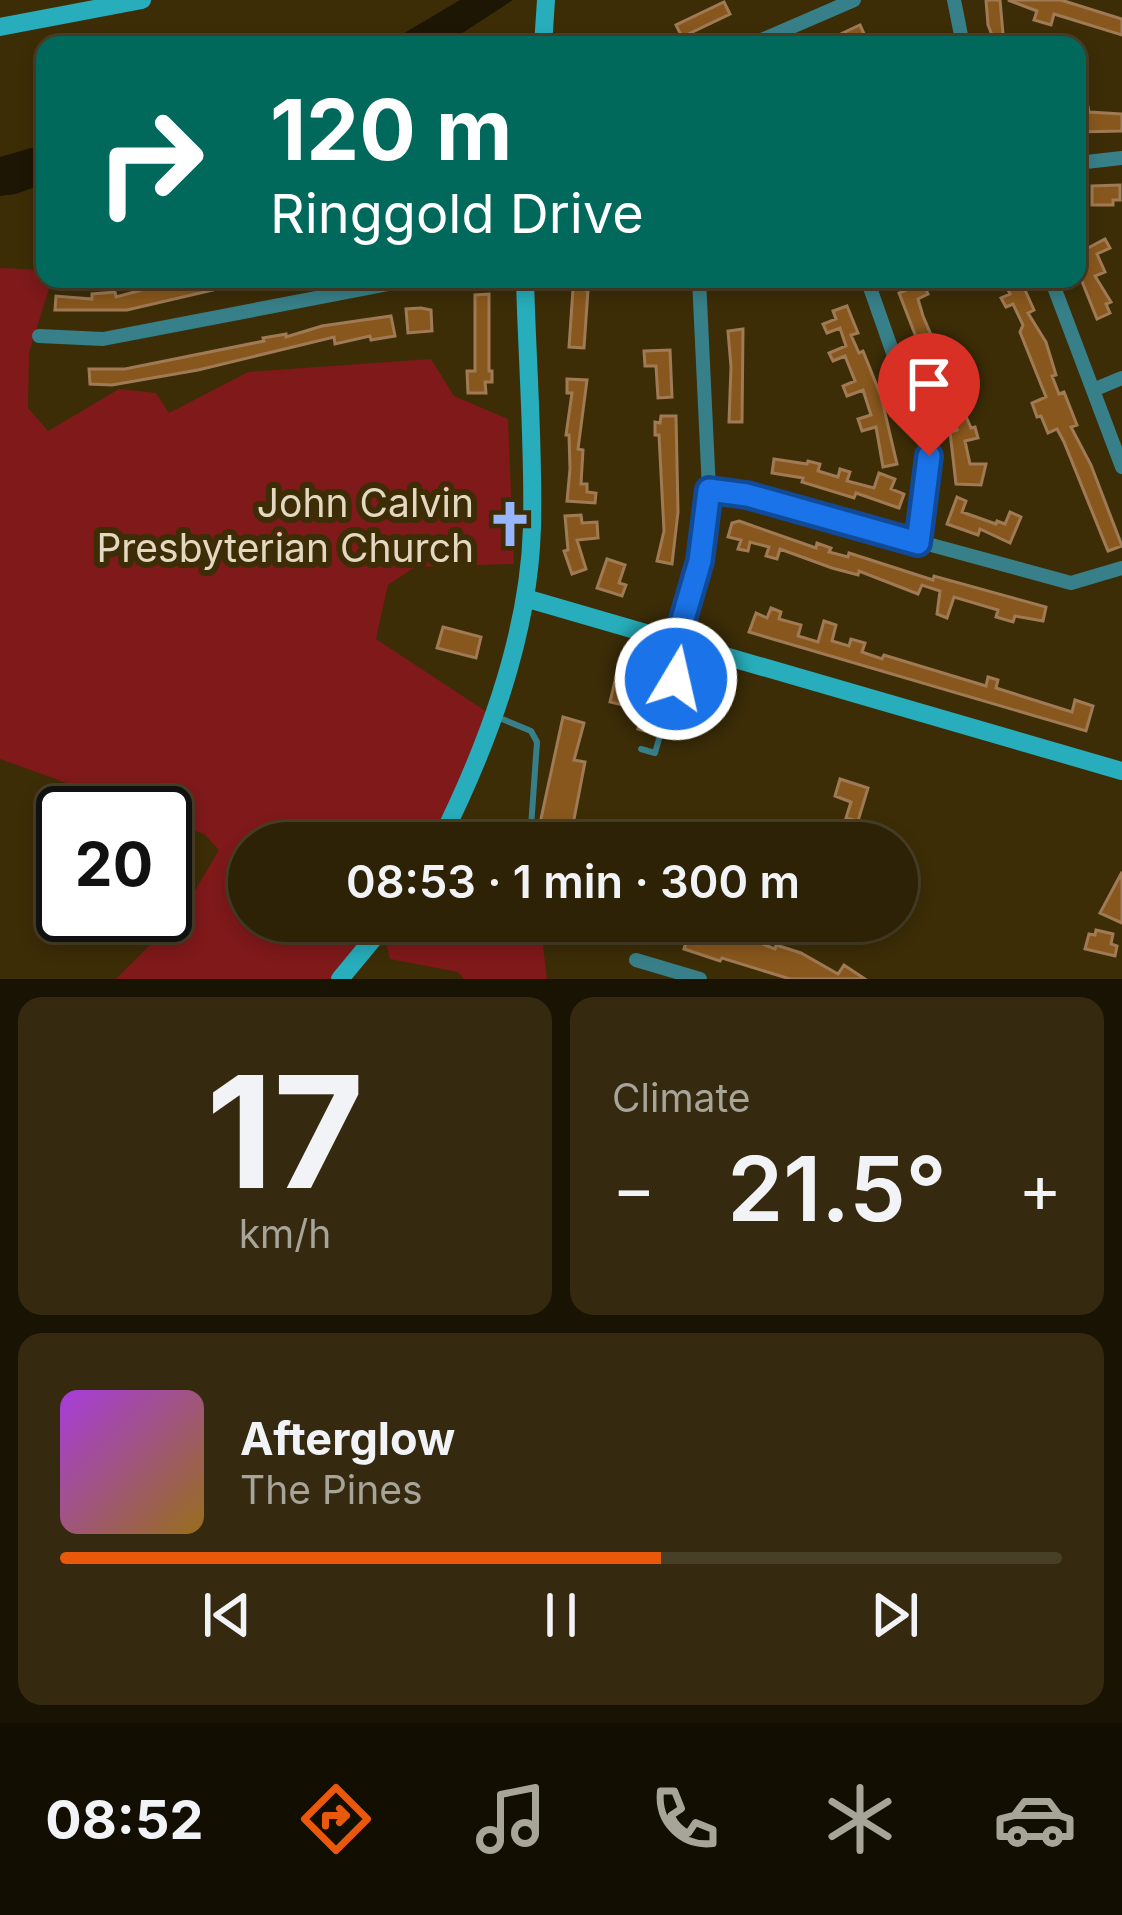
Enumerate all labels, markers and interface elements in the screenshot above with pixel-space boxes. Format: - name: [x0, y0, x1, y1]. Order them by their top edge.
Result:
- text: 120 m: [270, 79, 512, 180]
- icon: right: [72, 84, 228, 240]
- text: Ringgold Drive: [270, 181, 644, 246]
- pin: [878, 333, 980, 456]
- icon: arrive: [896, 351, 962, 417]
- place label: John Calvin Presbyterian Church: [96, 479, 474, 571]
- church icon: John Calvin Presbyterian Church: [485, 499, 535, 549]
- position arrow: [613, 616, 739, 742]
- speed limit sign: 20: [36, 786, 192, 942]
- text: 08:53 · 1 min · 300 m: [346, 854, 800, 909]
- text: 17: [206, 1037, 364, 1226]
- text: Climate: [612, 1074, 751, 1121]
- text: 21.5°: [727, 1134, 947, 1243]
- text: −: [612, 1148, 656, 1228]
- text: +: [1018, 1148, 1062, 1228]
- text: km/h: [239, 1210, 331, 1257]
- text: Afterglow: [240, 1411, 455, 1466]
- text: The Pines: [240, 1466, 423, 1513]
- icon: previous: [194, 1582, 260, 1648]
- icon: pause: [528, 1582, 594, 1648]
- icon: next: [862, 1582, 928, 1648]
- icon: directions: [294, 1777, 378, 1861]
- icon: music: [469, 1777, 553, 1861]
- icon: phone: [643, 1777, 727, 1861]
- icon: climate: [818, 1777, 902, 1861]
- icon: car: [993, 1777, 1077, 1861]
- text: 08:52: [45, 1787, 203, 1852]

